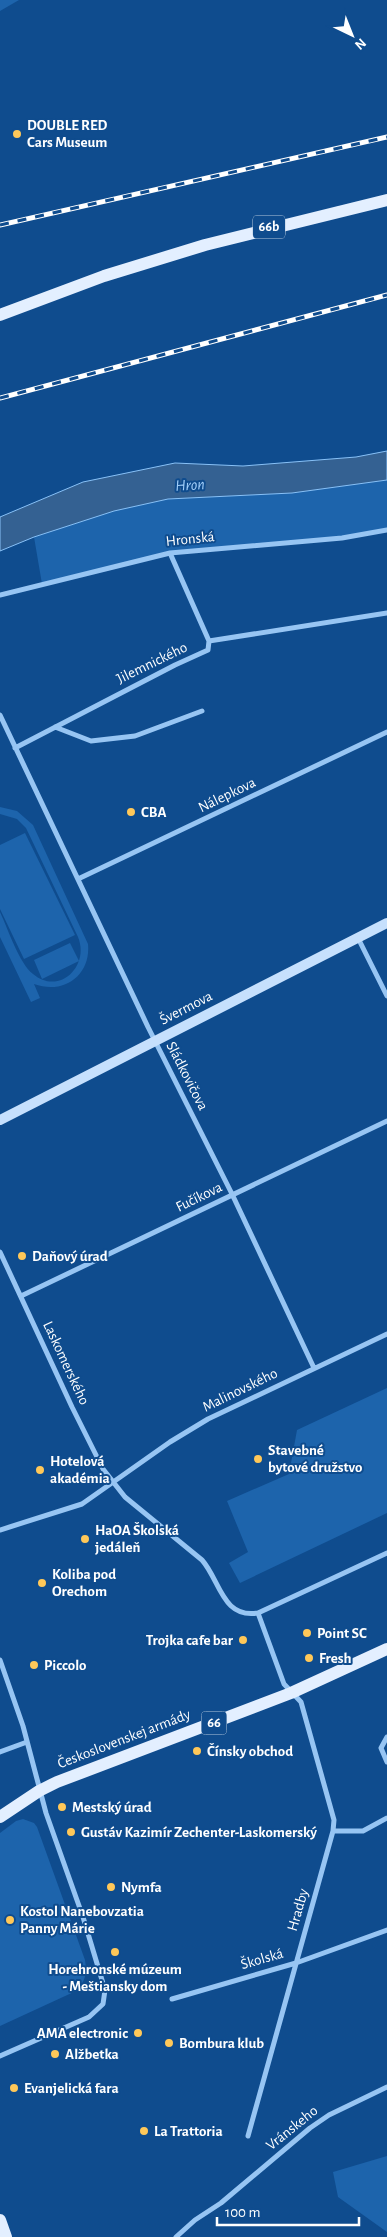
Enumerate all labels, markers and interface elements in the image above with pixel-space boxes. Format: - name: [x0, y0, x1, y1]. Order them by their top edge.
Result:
- north arrow: [327, 10, 377, 60]
- text: N: [352, 35, 369, 52]
- place label: DOUBLE RED Cars Museum: [27, 118, 108, 150]
- marker: DOUBLE RED Cars Museum: [11, 128, 23, 140]
- road number: 66b: [253, 216, 285, 238]
- water label: Hron: [175, 476, 205, 494]
- street label: Hronská: [165, 529, 215, 549]
- street label: Jilemnického: [114, 639, 190, 687]
- street label: Nálepkova: [196, 775, 258, 815]
- place label: CBA: [141, 805, 166, 820]
- marker: CBA: [125, 806, 137, 818]
- street label: Švermova: [157, 987, 215, 1028]
- street label: Sládkovičova: [163, 1039, 211, 1113]
- street label: Fučíkova: [173, 1179, 225, 1215]
- place label: Daňový úrad: [32, 1249, 108, 1264]
- marker: Daňový úrad: [16, 1250, 28, 1262]
- street label: Laskomerského: [40, 1319, 92, 1407]
- street label: Malinovského: [200, 1365, 280, 1415]
- place label: Stavebné bytové družstvo: [268, 1443, 363, 1475]
- marker: Stavebné bytové družstvo: [252, 1453, 264, 1465]
- place label: Hotelová akadémia: [50, 1454, 110, 1486]
- marker: Hotelová akadémia: [34, 1464, 46, 1476]
- place label: HaOA Školská jedáleň: [95, 1522, 179, 1555]
- marker: HaOA Školská jedáleň: [79, 1533, 91, 1545]
- place label: Koliba pod Orechom: [52, 1567, 116, 1599]
- marker: Koliba pod Orechom: [36, 1577, 48, 1589]
- place label: Point SC: [317, 1626, 367, 1641]
- marker: Point SC: [301, 1627, 313, 1639]
- place label: Trojka cafe bar: [146, 1633, 234, 1648]
- marker: Trojka cafe bar: [237, 1634, 249, 1646]
- place label: Fresh: [319, 1651, 352, 1666]
- marker: Fresh: [303, 1652, 315, 1664]
- place label: Piccolo: [44, 1658, 87, 1673]
- marker: Piccolo: [28, 1659, 40, 1671]
- street label: Československej armády: [55, 1706, 193, 1771]
- road number: 66: [202, 1712, 226, 1735]
- place label: Čínsky obchod: [207, 1743, 293, 1759]
- marker: Čínsky obchod: [191, 1745, 203, 1757]
- place label: Mestský úrad: [72, 1800, 152, 1815]
- marker: Mestský úrad: [56, 1801, 68, 1813]
- place label: Gustáv Kazimír Zechenter-Laskomerský: [81, 1825, 317, 1840]
- marker: Gustáv Kazimír Zechenter-Laskomerský: [65, 1826, 77, 1838]
- place label: Nymfa: [121, 1880, 162, 1895]
- marker: Nymfa: [105, 1881, 117, 1893]
- street label: Hradby: [285, 1887, 311, 1933]
- place label: Kostol Nanebovzatia Panny Márie: [20, 1904, 144, 1936]
- marker: Kostol Nanebovzatia Panny Márie: [4, 1914, 16, 1926]
- street label: Školská: [239, 1945, 285, 1972]
- marker: Horehronské múzeum - Meštiansky dom: [109, 1946, 121, 1958]
- place label: Horehronské múzeum - Meštiansky dom: [48, 1962, 182, 1994]
- place label: AMA electronic: [37, 2026, 128, 2041]
- marker: AMA electronic: [132, 2027, 144, 2039]
- place label: Bombura klub: [179, 2036, 264, 2051]
- marker: Bombura klub: [163, 2037, 175, 2049]
- place label: Alžbetka: [65, 2047, 119, 2062]
- marker: Alžbetka: [49, 2048, 61, 2060]
- place label: Evanjelická fara: [24, 2081, 119, 2096]
- marker: Evanjelická fara: [8, 2082, 20, 2094]
- street label: Vránskeho: [263, 2103, 321, 2153]
- place label: La Trattoria: [154, 2124, 223, 2139]
- marker: La Trattoria: [138, 2125, 150, 2137]
- scale bar: [217, 2194, 360, 2226]
- text: 100 m: [225, 2205, 260, 2220]

